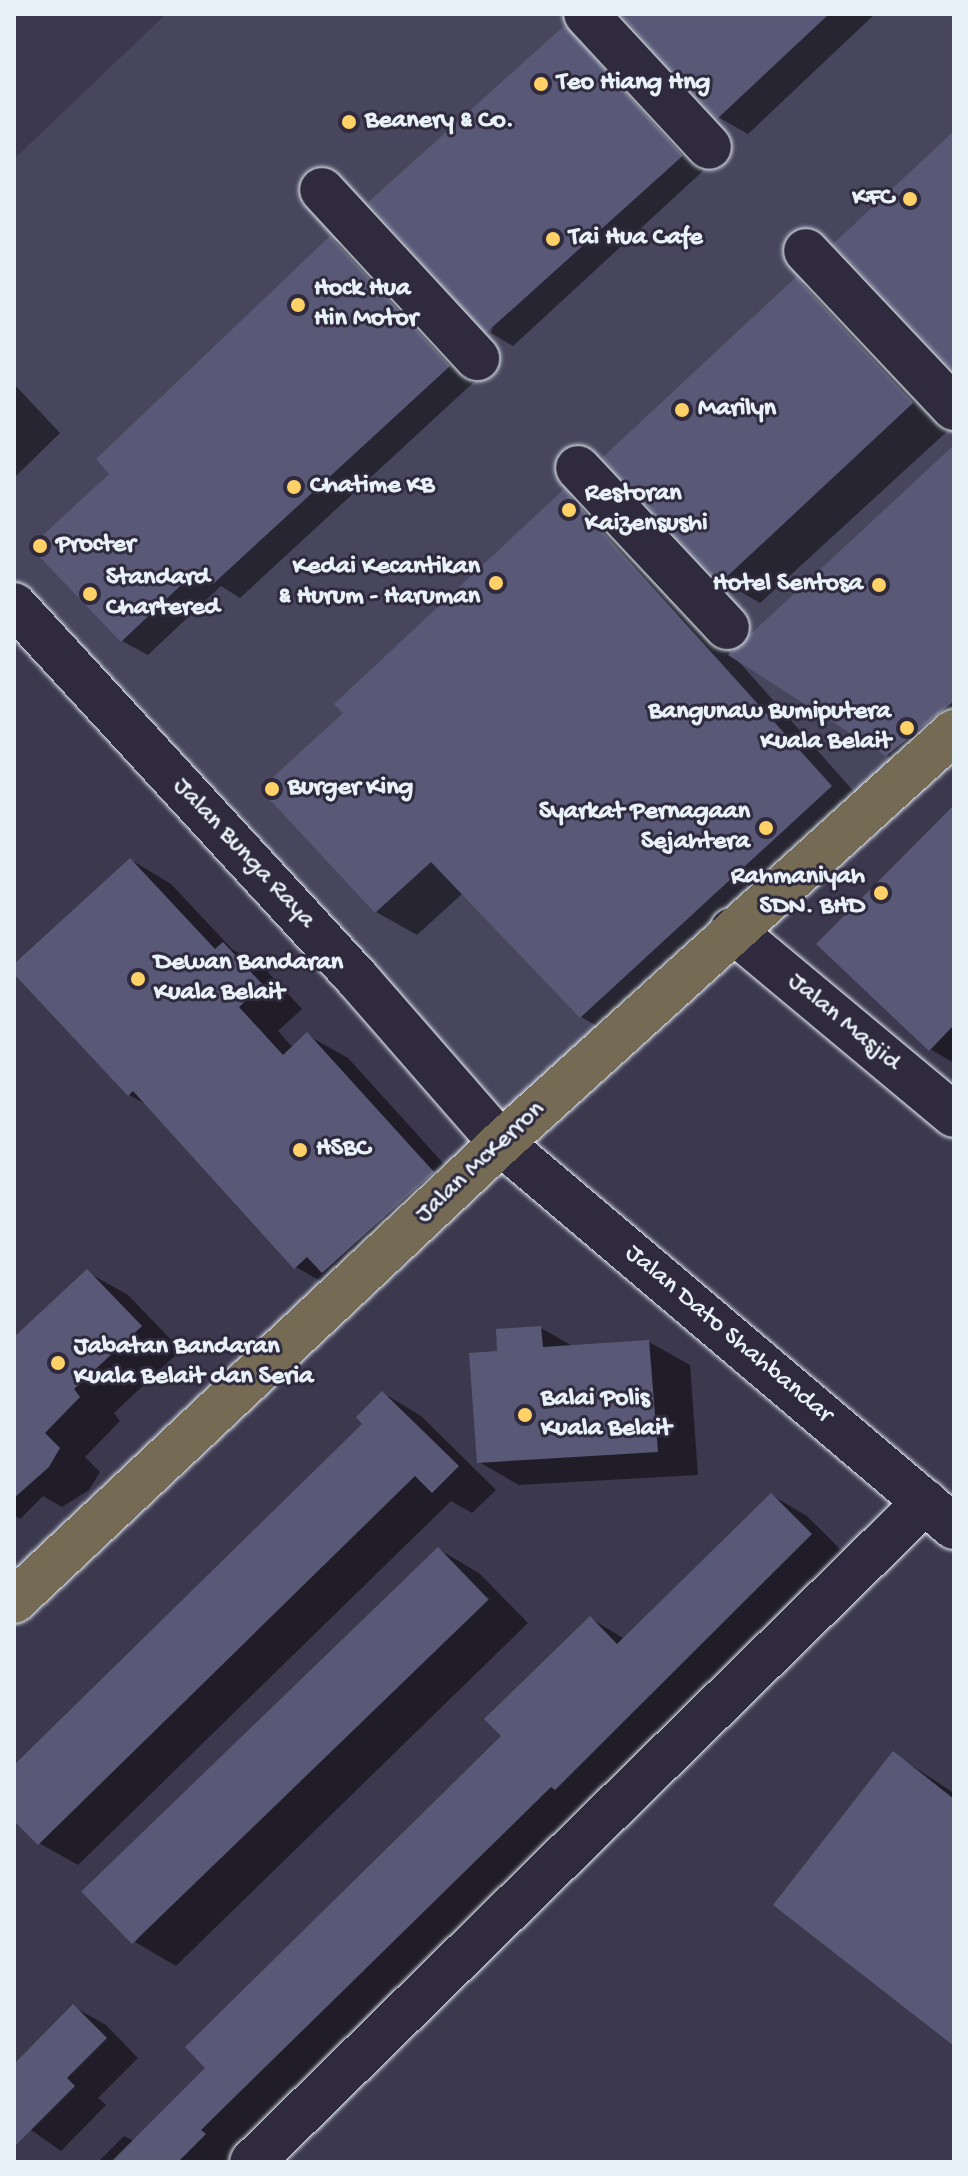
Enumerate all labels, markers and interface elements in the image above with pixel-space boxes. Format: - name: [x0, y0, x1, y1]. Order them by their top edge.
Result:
- place label: Teo Hiang Hng: [557, 68, 710, 100]
- marker: Teo Hiang Hng: [532, 75, 550, 93]
- place label: Beanery & Co.: [365, 106, 514, 138]
- marker: Beanery & Co.: [340, 113, 358, 131]
- place label: KFC: [852, 183, 894, 215]
- marker: KFC: [901, 190, 919, 208]
- place label: Tai Hua Cafe: [569, 223, 703, 255]
- marker: Tai Hua Cafe: [544, 230, 562, 248]
- place label: Hock Hua Hin Motor: [314, 274, 418, 336]
- marker: Hock Hua Hin Motor: [289, 296, 307, 314]
- place label: Marilyn: [698, 394, 776, 426]
- marker: Marilyn: [673, 401, 691, 419]
- place label: Chatime KB: [310, 471, 434, 503]
- marker: Chatime KB: [285, 478, 303, 496]
- place label: Restoran Kaizensushi: [585, 479, 708, 540]
- marker: Restoran Kaizensushi: [560, 501, 578, 519]
- place label: Procter: [56, 530, 135, 562]
- marker: Procter: [31, 537, 49, 555]
- place label: Kedai Kecantikan & Hurum - Haruman: [279, 552, 480, 614]
- place label: Standard Chartered: [106, 563, 220, 624]
- place label: Hotel Sentosa: [713, 569, 863, 601]
- marker: Kedai Kecantikan & Hurum - Haruman: [487, 574, 505, 592]
- marker: Hotel Sentosa: [870, 576, 888, 594]
- marker: Standard Chartered: [81, 585, 99, 603]
- place label: Bangunaw Bumiputera Kuala Belait: [649, 697, 891, 758]
- marker: Bangunaw Bumiputera Kuala Belait: [898, 719, 916, 737]
- street label: Jalan Bunga Raya: [165, 772, 321, 936]
- place label: Burger King: [288, 773, 413, 805]
- marker: Burger King: [263, 780, 281, 798]
- place label: Syarkat Pernagaan Sejahtera: [539, 797, 750, 858]
- marker: Syarkat Pernagaan Sejahtera: [757, 819, 775, 837]
- place label: Rahmaniyah SDN. BHD: [731, 862, 865, 924]
- marker: Rahmaniyah SDN. BHD: [872, 884, 890, 902]
- place label: Dewan Bandaran Kuala Belait: [154, 948, 343, 1010]
- street label: Jalan Masjid: [780, 967, 906, 1079]
- marker: Dewan Bandaran Kuala Belait: [129, 970, 147, 988]
- street label: Jalan McKerron: [410, 1095, 552, 1231]
- place label: HSBC: [316, 1134, 370, 1166]
- marker: HSBC: [291, 1141, 309, 1159]
- street label: Jalan Dato Shahbandar: [617, 1239, 839, 1431]
- place label: Jabatan Bandaran Kuala Belait dan Seria: [74, 1332, 313, 1394]
- marker: Jabatan Bandaran Kuala Belait dan Seria: [49, 1354, 67, 1372]
- place label: Balai Polis Kuala Belait: [541, 1384, 671, 1446]
- marker: Balai Polis Kuala Belait: [516, 1406, 534, 1424]

